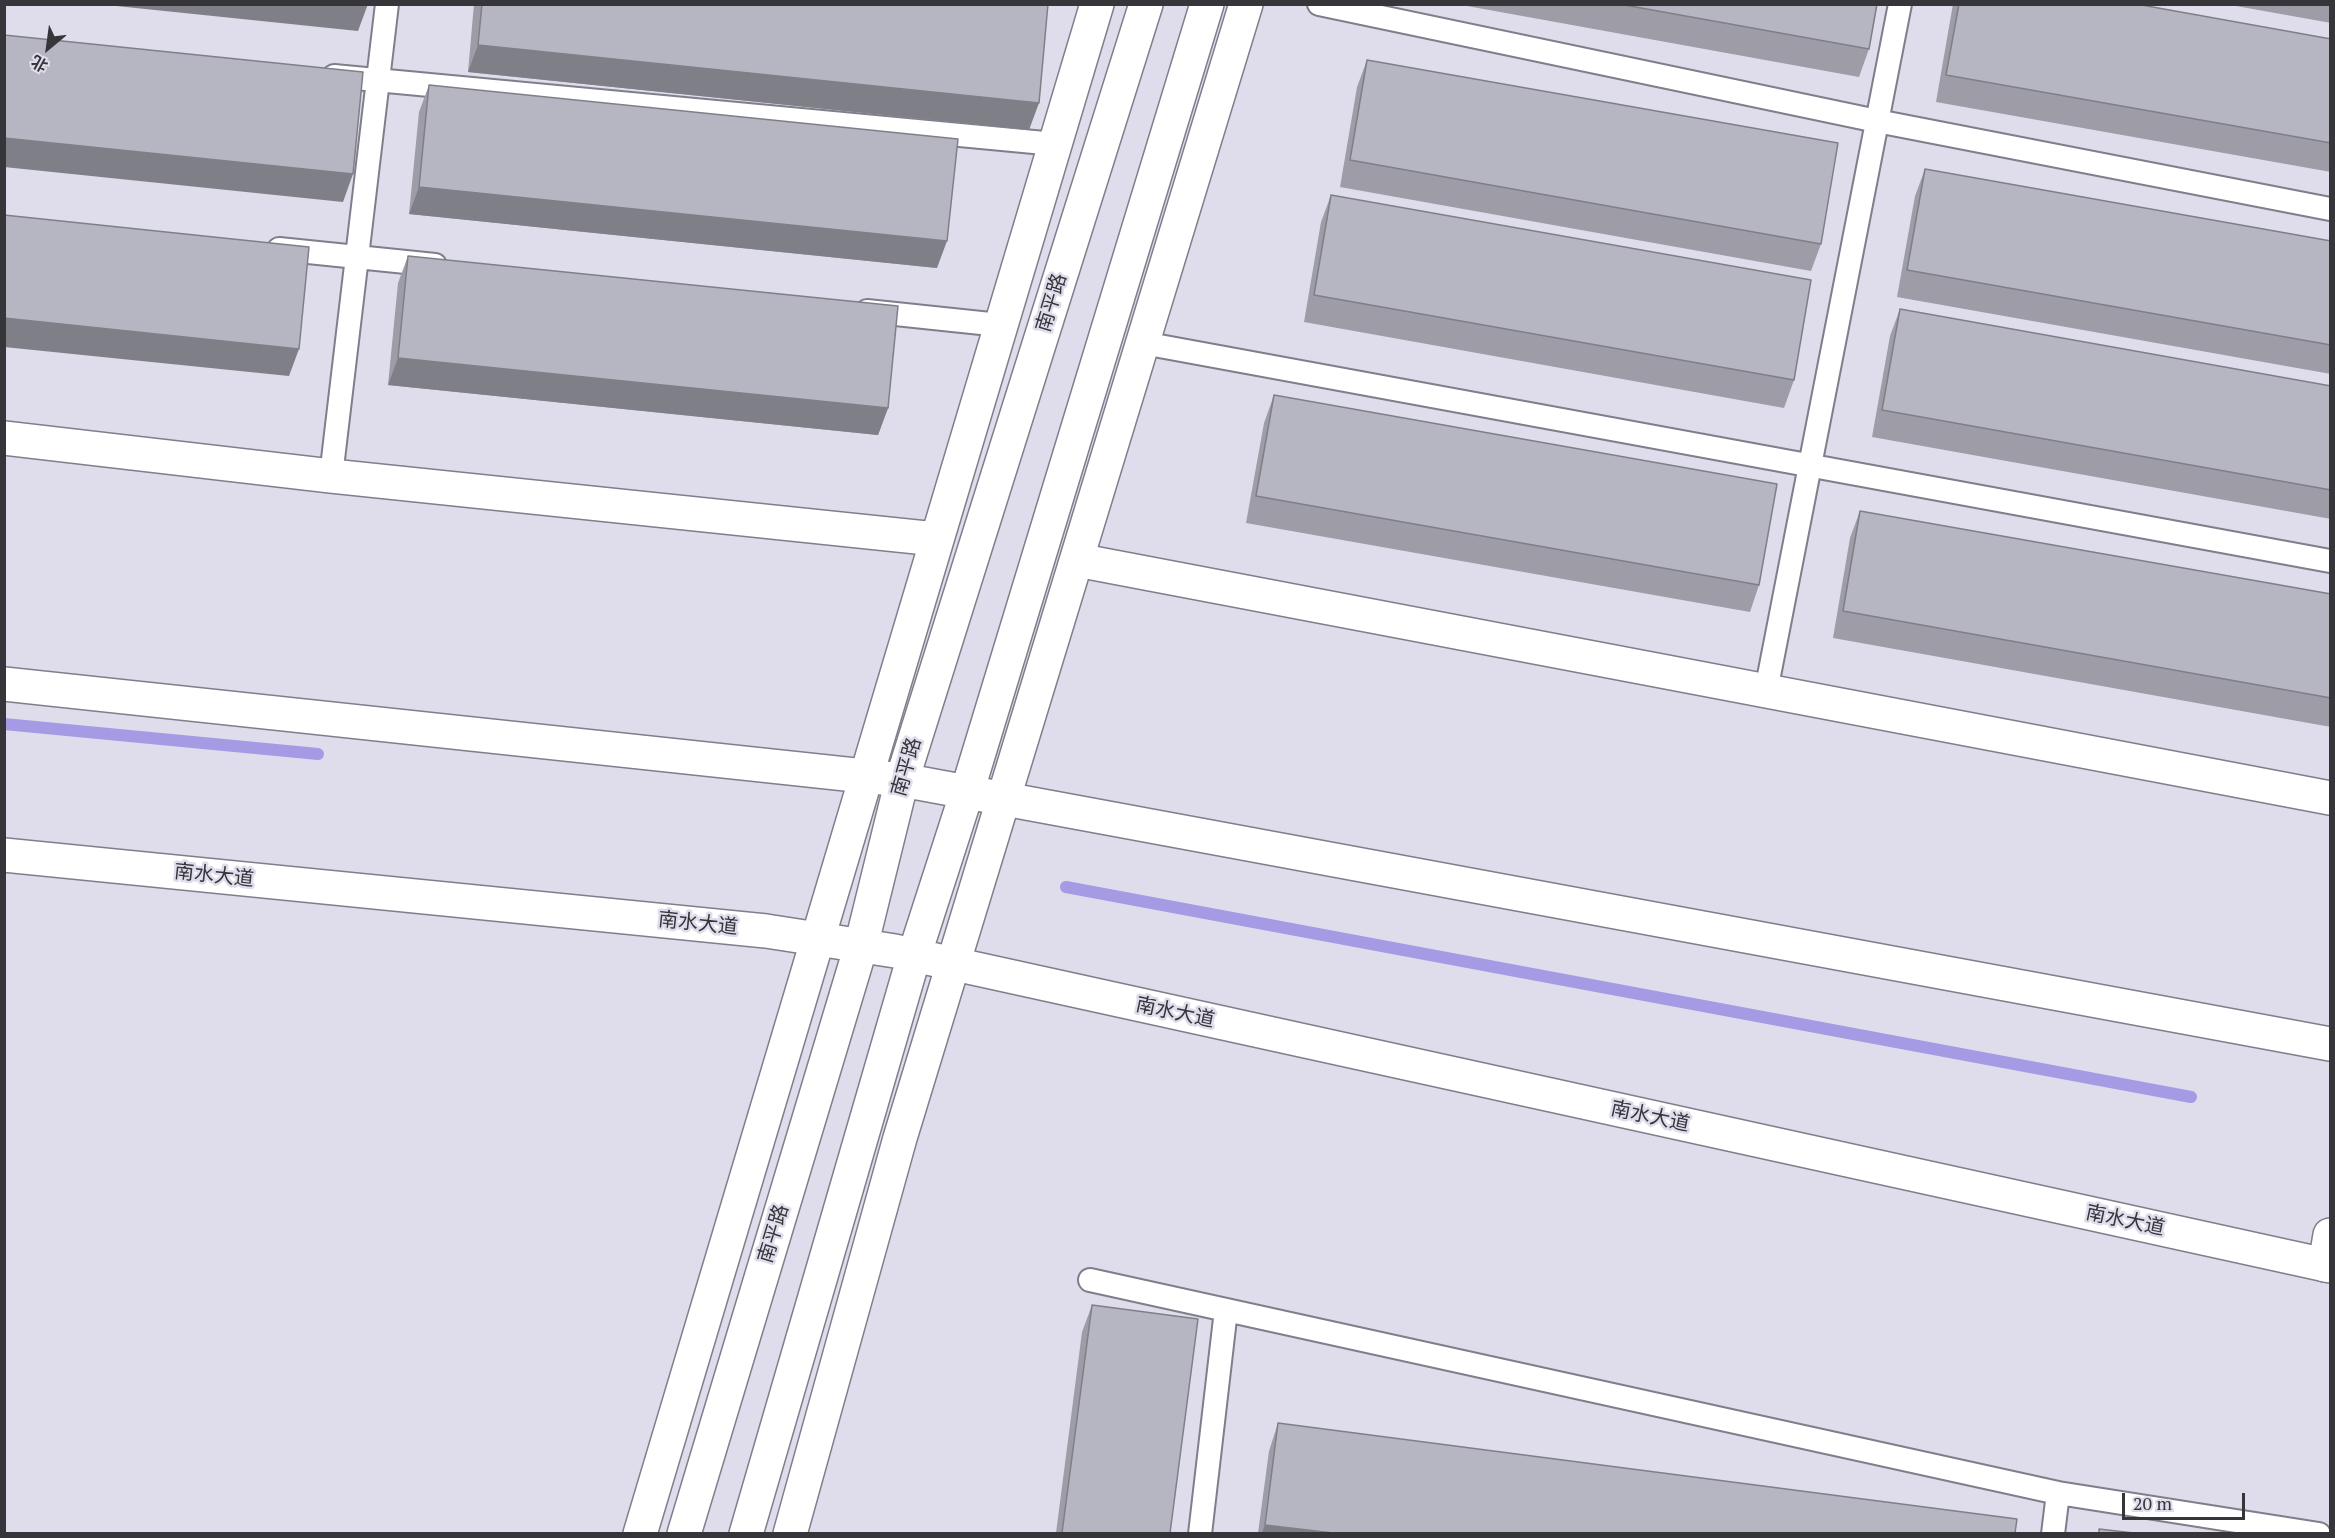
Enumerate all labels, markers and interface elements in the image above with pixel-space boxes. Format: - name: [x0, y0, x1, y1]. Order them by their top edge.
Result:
- north arrow: [18, 18, 78, 78]
- text: 北: [27, 50, 52, 77]
- street label: 南平路: [1032, 271, 1072, 335]
- street label: 南平路: [887, 735, 927, 799]
- street label: 南水大道: [173, 860, 255, 892]
- street label: 南水大道: [657, 908, 739, 940]
- street label: 南水大道: [1133, 993, 1217, 1033]
- street label: 南水大道: [1608, 1097, 1692, 1137]
- street label: 南水大道: [2083, 1201, 2167, 1241]
- street label: 南平路: [754, 1202, 794, 1266]
- scale bar: [2125, 1481, 2248, 1519]
- text: 20 m: [2133, 1491, 2172, 1515]

